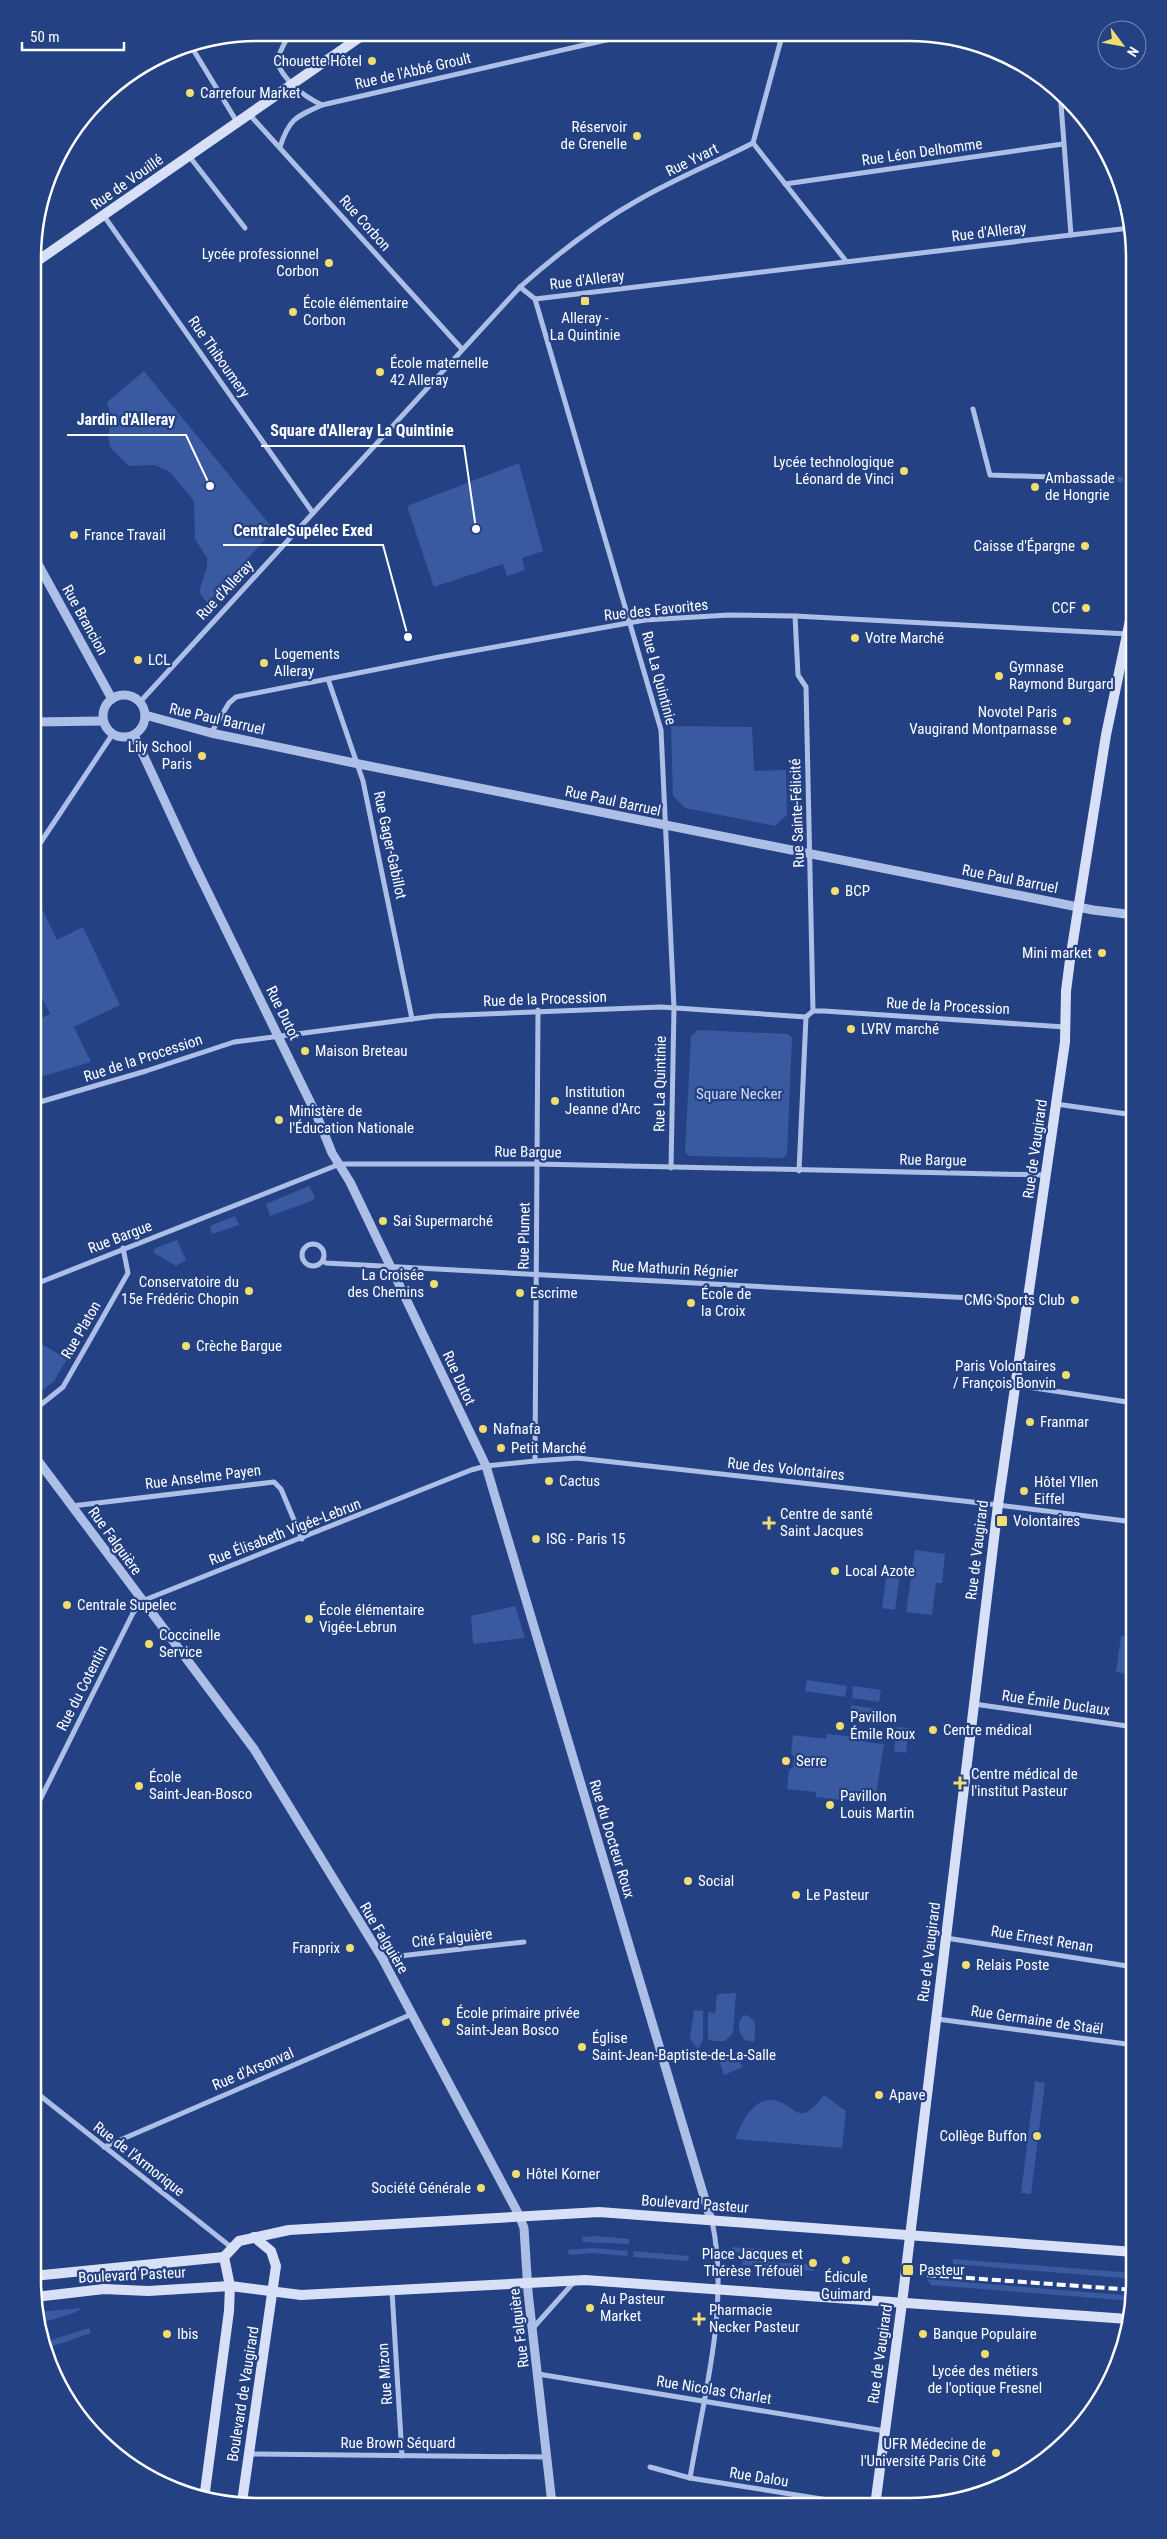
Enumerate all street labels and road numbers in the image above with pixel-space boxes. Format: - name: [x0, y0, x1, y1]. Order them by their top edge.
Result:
- street label: Rue de l'Abbé Groult: [353, 49, 473, 93]
- street label: Rue Léon Delhomme: [861, 135, 983, 169]
- street label: Rue Yvart: [663, 140, 721, 180]
- street label: Rue de Vouillé: [88, 151, 166, 213]
- street label: Rue Corbon: [335, 192, 395, 254]
- street label: Rue d'Alleray: [951, 218, 1027, 246]
- street label: Rue d'Alleray: [549, 266, 625, 294]
- street label: Rue Thiboumery: [184, 313, 254, 401]
- street label: Rue d'Alleray: [193, 556, 257, 624]
- street label: Rue Brancion: [58, 582, 112, 658]
- street label: Rue des Favorites: [603, 596, 709, 624]
- street label: Rue La Quintinie: [638, 629, 680, 727]
- street label: Rue Paul Barruel: [167, 699, 267, 739]
- street label: Rue Sainte-Félicité: [786, 758, 808, 868]
- street label: Rue Paul Barruel: [563, 782, 663, 820]
- street label: Rue Gager-Gabillot: [370, 789, 410, 901]
- street label: Rue Paul Barruel: [960, 861, 1060, 897]
- street label: Rue Dutot: [262, 983, 304, 1043]
- street label: Rue de la Procession: [483, 988, 607, 1010]
- street label: Rue de la Procession: [886, 994, 1010, 1018]
- street label: Rue de la Procession: [81, 1030, 205, 1086]
- street label: Rue La Quintinie: [650, 1036, 670, 1132]
- street label: Rue de Vaugirard: [1019, 1098, 1051, 1200]
- street label: Rue Bargue: [494, 1142, 562, 1162]
- street label: Rue Bargue: [899, 1150, 967, 1170]
- street label: Rue Plumet: [514, 1202, 534, 1270]
- street label: Rue Bargue: [85, 1217, 155, 1257]
- street label: Rue Mathurin Régnier: [611, 1257, 739, 1281]
- street label: Rue Platon: [57, 1298, 105, 1362]
- street label: Rue Dutot: [439, 1348, 479, 1408]
- street label: Rue des Volontaires: [727, 1454, 846, 1484]
- street label: Rue Anselme Payen: [144, 1461, 262, 1493]
- street label: Rue Élisabeth Vigée-Lebrun: [206, 1495, 364, 1569]
- street label: Rue de Vaugirard: [962, 1499, 992, 1601]
- street label: Rue Falguière: [84, 1503, 146, 1579]
- street label: Rue du Cotentin: [53, 1642, 111, 1734]
- street label: Rue Émile Duclaux: [1001, 1687, 1112, 1720]
- street label: Rue du Docteur Roux: [585, 1778, 639, 1901]
- street label: Rue Falguière: [356, 1899, 412, 1977]
- street label: Rue de Vaugirard: [914, 1901, 944, 2003]
- street label: Rue Ernest Renan: [990, 1922, 1094, 1956]
- street label: Cité Falguière: [411, 1925, 493, 1951]
- street label: Rue Germaine de Staël: [970, 2002, 1104, 2038]
- street label: Rue d'Arsonval: [210, 2044, 296, 2094]
- street label: Rue de l'Armorique: [90, 2118, 188, 2200]
- street label: Boulevard Pasteur: [641, 2191, 750, 2217]
- street label: Boulevard Pasteur: [78, 2263, 187, 2287]
- street label: Rue Falguière: [505, 2287, 533, 2369]
- street label: Rue de Vaugirard: [864, 2303, 896, 2405]
- street label: Boulevard de Vaugirard: [223, 2325, 263, 2463]
- street label: Rue Mizon: [374, 2343, 396, 2405]
- street label: Rue Nicolas Charlet: [655, 2372, 773, 2408]
- street label: Rue Brown Séquard: [341, 2434, 455, 2452]
- street label: Rue Dalou: [728, 2463, 790, 2491]

